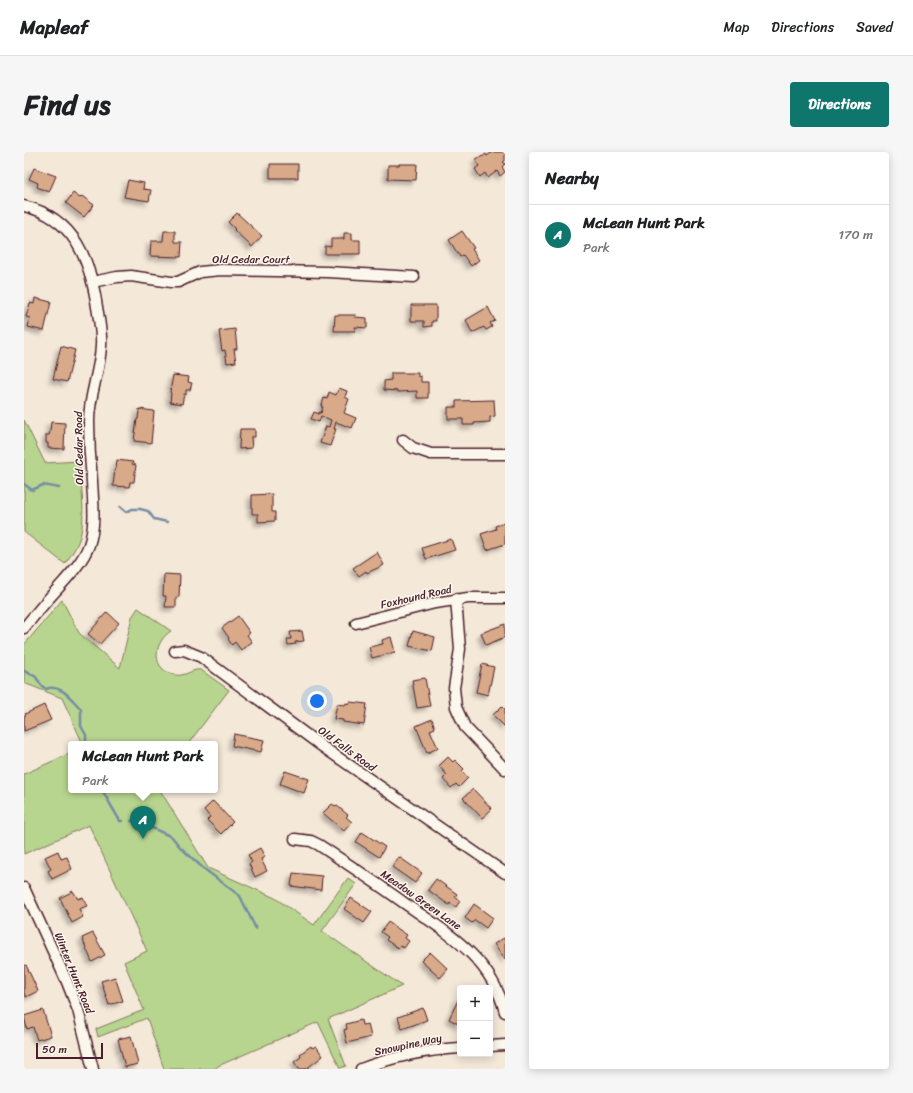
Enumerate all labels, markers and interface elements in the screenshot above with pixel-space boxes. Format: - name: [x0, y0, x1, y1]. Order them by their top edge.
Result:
- text: Mapleaf: [20, 11, 88, 44]
- text: Map: [723, 15, 749, 40]
- text: Directions: [771, 15, 834, 40]
- text: Saved: [856, 15, 893, 40]
- text: Find us: [24, 80, 111, 129]
- button: Directions: [790, 82, 889, 127]
- text: Nearby: [545, 163, 599, 193]
- text: McLean Hunt Park: [583, 210, 705, 236]
- text: A: [554, 223, 562, 246]
- text: 170 m: [838, 223, 873, 246]
- text: Park: [583, 236, 610, 259]
- street label: Old Cedar Court: [212, 250, 290, 269]
- street label: Old Cedar Road: [69, 410, 89, 485]
- street label: Foxhound Road: [378, 579, 455, 614]
- your location: [307, 691, 327, 711]
- street label: Old Falls Road: [314, 721, 381, 777]
- popup: [68, 741, 218, 793]
- text: McLean Hunt Park: [82, 743, 204, 769]
- text: Park: [82, 769, 109, 792]
- pin: A: [130, 806, 156, 839]
- street label: Meadow Green Lane: [376, 865, 466, 935]
- street label: Winter Hunt Road: [49, 930, 99, 1018]
- map controls: [457, 985, 493, 1057]
- button: +: [457, 985, 493, 1021]
- button: −: [457, 1021, 493, 1057]
- street label: Snowpine Way: [372, 1029, 444, 1061]
- text: 50 m: [42, 1040, 67, 1059]
- scale bar: [36, 1041, 103, 1060]

